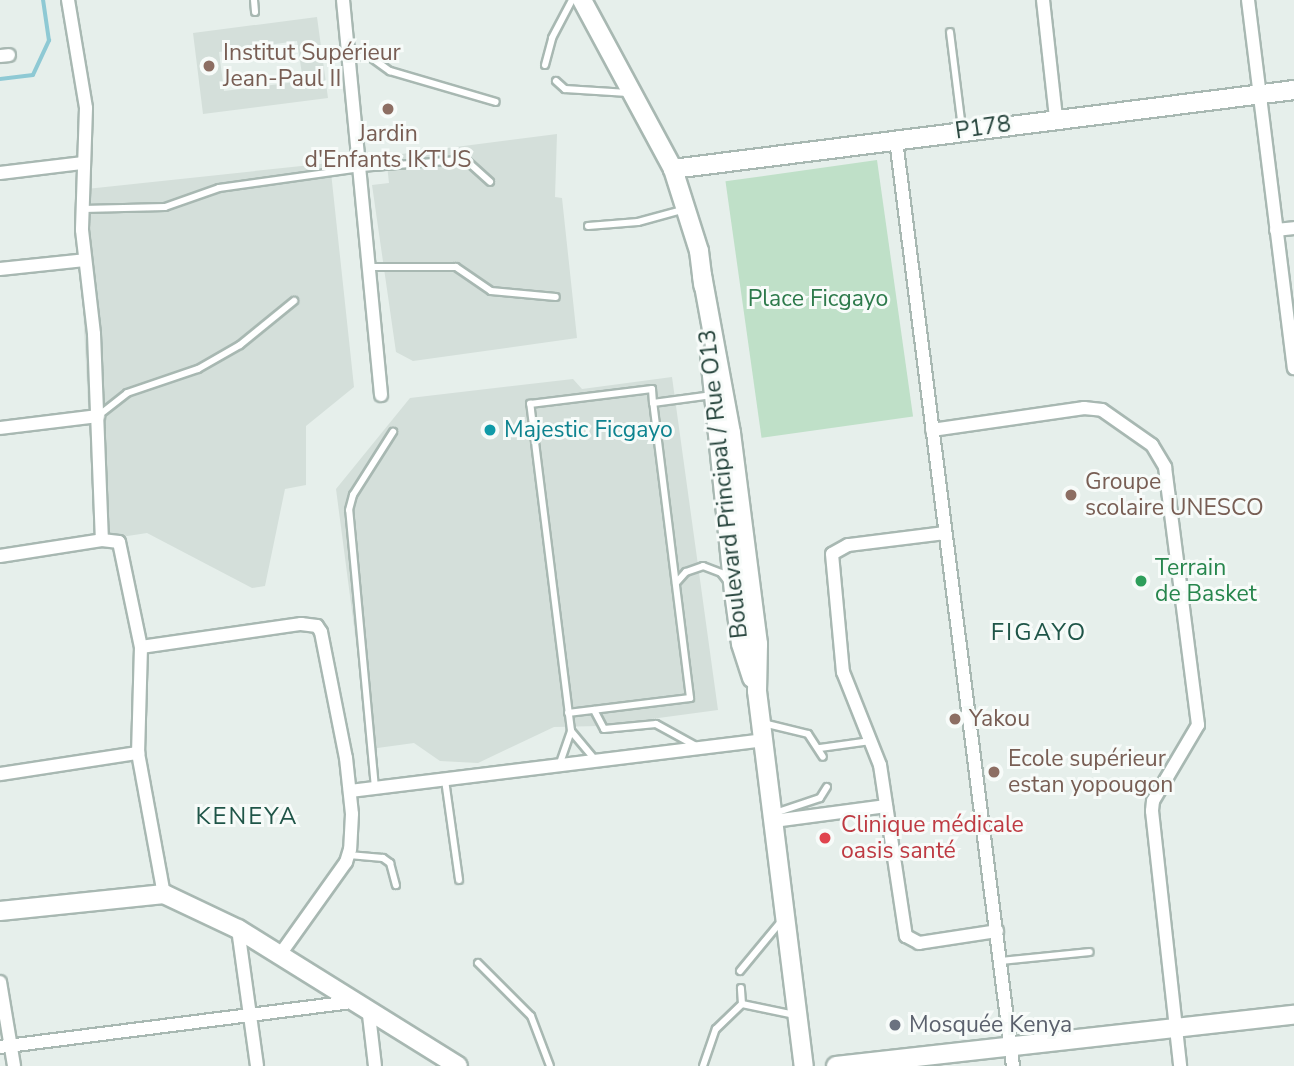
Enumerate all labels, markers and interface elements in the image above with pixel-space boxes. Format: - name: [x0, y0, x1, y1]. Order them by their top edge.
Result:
- place label: Institut Supérieur Jean-Paul II: [223, 39, 401, 93]
- marker: Institut Supérieur Jean-Paul II: [201, 58, 217, 74]
- marker: Jardin d'Enfants IKTUS: [380, 101, 396, 117]
- street label: P178: [953, 110, 1013, 146]
- place label: Jardin d'Enfants IKTUS: [304, 120, 472, 174]
- park label: Place Ficgayo: [748, 285, 888, 313]
- street label: Boulevard Principal / Rue O13: [694, 328, 754, 640]
- place label: Majestic Ficgayo: [504, 416, 673, 444]
- marker: Majestic Ficgayo: [482, 422, 498, 438]
- place label: Groupe scolaire UNESCO: [1085, 468, 1264, 522]
- marker: Groupe scolaire UNESCO: [1063, 487, 1079, 503]
- place label: Terrain de Basket: [1155, 554, 1257, 608]
- marker: Terrain de Basket: [1133, 573, 1149, 589]
- district label: FIGAYO: [992, 619, 1086, 647]
- place label: Yakou: [969, 705, 1030, 733]
- marker: Yakou: [947, 711, 963, 727]
- place label: Ecole supérieur estan yopougon: [1008, 745, 1173, 799]
- marker: Ecole supérieur estan yopougon: [986, 764, 1002, 780]
- district label: KENEYA: [196, 803, 298, 831]
- place label: Clinique médicale oasis santé: [841, 811, 1024, 865]
- marker: Clinique médicale oasis santé: [815, 828, 835, 848]
- place label: Mosquée Kenya: [909, 1011, 1072, 1039]
- marker: Mosquée Kenya: [887, 1017, 903, 1033]

